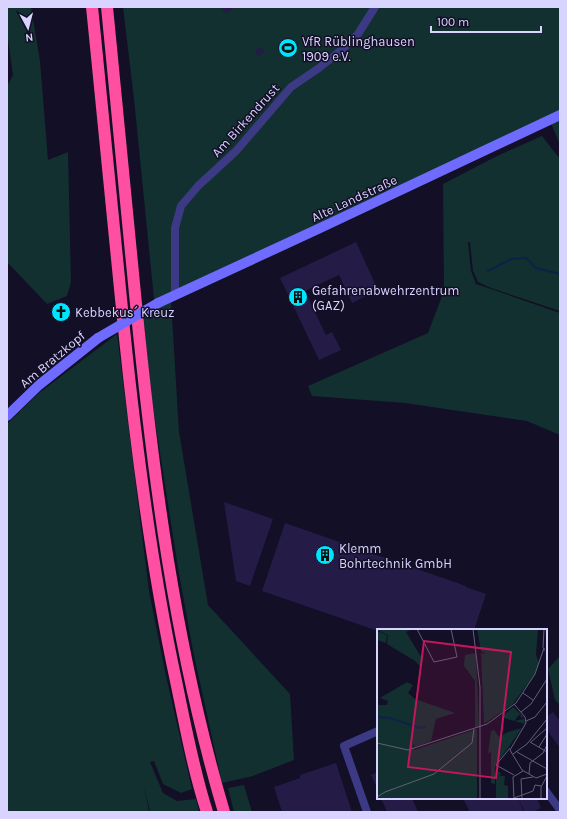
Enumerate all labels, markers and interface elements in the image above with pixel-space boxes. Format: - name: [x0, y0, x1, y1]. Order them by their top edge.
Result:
- north arrow: [8, 8, 48, 48]
- scale bar: [431, 8, 541, 34]
- text: 100 m: [437, 15, 469, 29]
- text: N: [24, 30, 34, 44]
- place label: VfR Rüblinghausen 1909 e.V.: [302, 34, 415, 64]
- sports icon: VfR Rüblinghausen 1909 e.V.: [277, 37, 299, 59]
- street label: Am Birkendrust: [209, 81, 282, 160]
- street label: Alte Landstraße: [309, 172, 400, 225]
- place label: Gefahrenabwehrzentrum (GAZ): [312, 283, 460, 313]
- building icon: Gefahrenabwehrzentrum (GAZ): [287, 286, 309, 308]
- church icon: Kebbekus´ Kreuz: [50, 301, 72, 323]
- place label: Kebbekus´ Kreuz: [75, 305, 174, 320]
- street label: Am Bratzkopf: [17, 328, 88, 391]
- place label: Klemm Bohrtechnik GmbH: [339, 541, 452, 571]
- building icon: Klemm Bohrtechnik GmbH: [314, 544, 336, 566]
- inset map: [377, 629, 547, 799]

